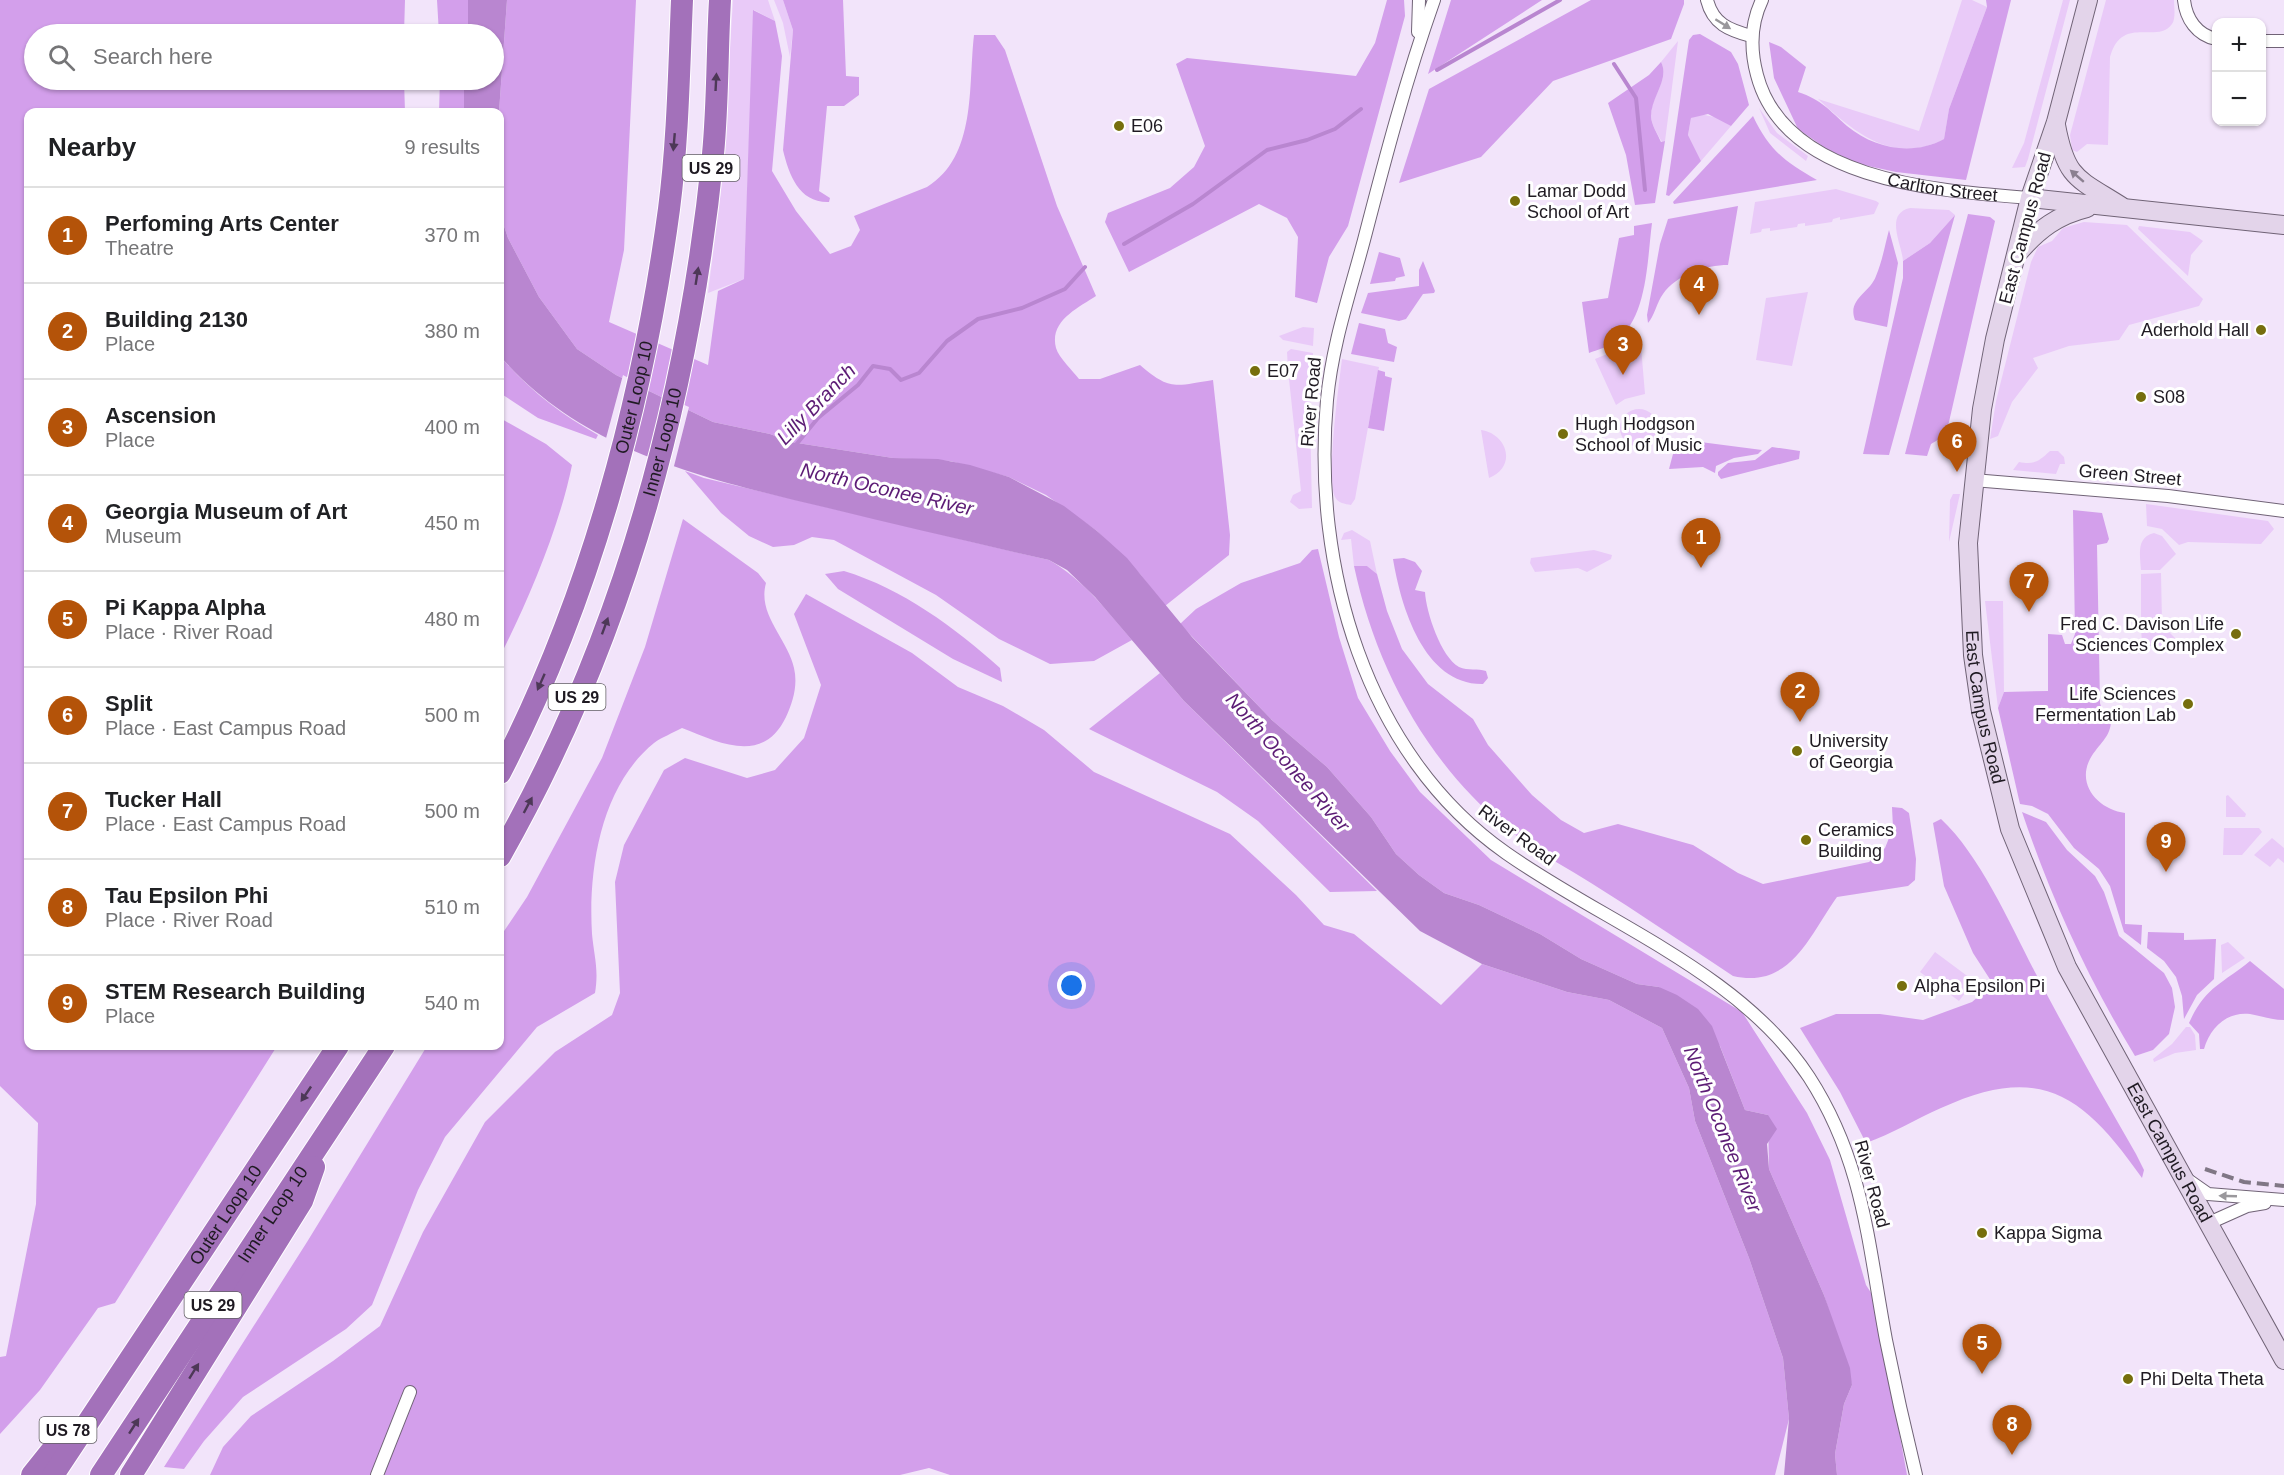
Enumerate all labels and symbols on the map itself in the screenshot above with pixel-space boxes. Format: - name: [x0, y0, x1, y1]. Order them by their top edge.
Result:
- one-way arrow: [1715, 19, 1731, 30]
- one-way arrow: [712, 73, 721, 92]
- place label: E06: [1131, 116, 1163, 136]
- marker: E06: [1112, 119, 1126, 133]
- one-way arrow: [669, 133, 679, 152]
- street label: East Campus Road: [1995, 150, 2055, 306]
- road number: US 29: [682, 155, 740, 181]
- street label: Carlton Street: [1885, 169, 1998, 205]
- one-way arrow: [2069, 169, 2085, 182]
- place label: Lamar Dodd School of Art: [1527, 181, 1629, 222]
- marker: Lamar Dodd School of Art: [1508, 194, 1522, 208]
- one-way arrow: [692, 266, 701, 285]
- pin: 4: [1680, 266, 1718, 315]
- place label: Aderhold Hall: [2141, 320, 2249, 340]
- marker: Aderhold Hall: [2254, 323, 2268, 337]
- pin: 3: [1604, 326, 1642, 375]
- street label: Outer Loop 10: [611, 339, 657, 456]
- street label: River Road: [1297, 356, 1325, 448]
- water label: Lilly Branch: [772, 359, 860, 449]
- place label: E07: [1267, 361, 1299, 381]
- marker: E07: [1248, 364, 1262, 378]
- street label: Inner Loop 10: [639, 386, 686, 499]
- place label: S08: [2153, 387, 2185, 407]
- marker: S08: [2134, 390, 2148, 404]
- place label: Hugh Hodgson School of Music: [1575, 414, 1702, 455]
- pin: 6: [1938, 422, 1976, 472]
- marker: Hugh Hodgson School of Music: [1556, 427, 1570, 441]
- water label: North Oconee River: [798, 458, 977, 520]
- street label: Green Street: [2078, 461, 2182, 489]
- pin: 1: [1682, 518, 1720, 568]
- pin: 7: [2010, 562, 2048, 612]
- place label: Fred C. Davison Life Sciences Complex: [2060, 614, 2224, 655]
- one-way arrow: [601, 617, 611, 635]
- marker: Fred C. Davison Life Sciences Complex: [2229, 627, 2243, 641]
- street label: East Campus Road: [1962, 630, 2009, 786]
- pin: 2: [1780, 672, 1820, 722]
- one-way arrow: [537, 673, 546, 690]
- road number: US 29: [548, 684, 606, 710]
- place label: Life Sciences Fermentation Lab: [2035, 684, 2176, 725]
- water label: North Oconee River: [1222, 688, 1355, 837]
- marker: Life Sciences Fermentation Lab: [2181, 697, 2195, 711]
- place label: University of Georgia: [1809, 731, 1894, 772]
- marker: University of Georgia: [1790, 744, 1804, 758]
- one-way arrow: [523, 797, 533, 814]
- street label: River Road: [1475, 800, 1559, 870]
- place label: Ceramics Building: [1818, 820, 1894, 861]
- pin: 9: [2146, 822, 2186, 872]
- marker: Ceramics Building: [1799, 833, 1813, 847]
- your location: [1057, 971, 1086, 1000]
- place label: Alpha Epsilon Pi: [1914, 976, 2045, 996]
- marker: Alpha Epsilon Pi: [1895, 979, 1909, 993]
- water label: North Oconee River: [1680, 1043, 1767, 1216]
- street label: East Campus Road: [2123, 1079, 2216, 1226]
- one-way arrow: [301, 1086, 312, 1102]
- street label: River Road: [1851, 1138, 1893, 1230]
- street label: Outer Loop 10: [185, 1162, 266, 1269]
- street label: Inner Loop 10: [234, 1163, 312, 1266]
- one-way arrow: [2218, 1191, 2237, 1200]
- place label: Kappa Sigma: [1994, 1223, 2103, 1243]
- marker: Kappa Sigma: [1975, 1226, 1989, 1240]
- road number: US 29: [184, 1292, 242, 1318]
- pin: 5: [1962, 1324, 2002, 1374]
- one-way arrow: [189, 1363, 200, 1379]
- place label: Phi Delta Theta: [2140, 1369, 2265, 1389]
- marker: Phi Delta Theta: [2121, 1372, 2135, 1386]
- pin: 8: [1992, 1406, 2032, 1455]
- road number: US 78: [40, 1417, 97, 1443]
- one-way arrow: [128, 1418, 139, 1434]

